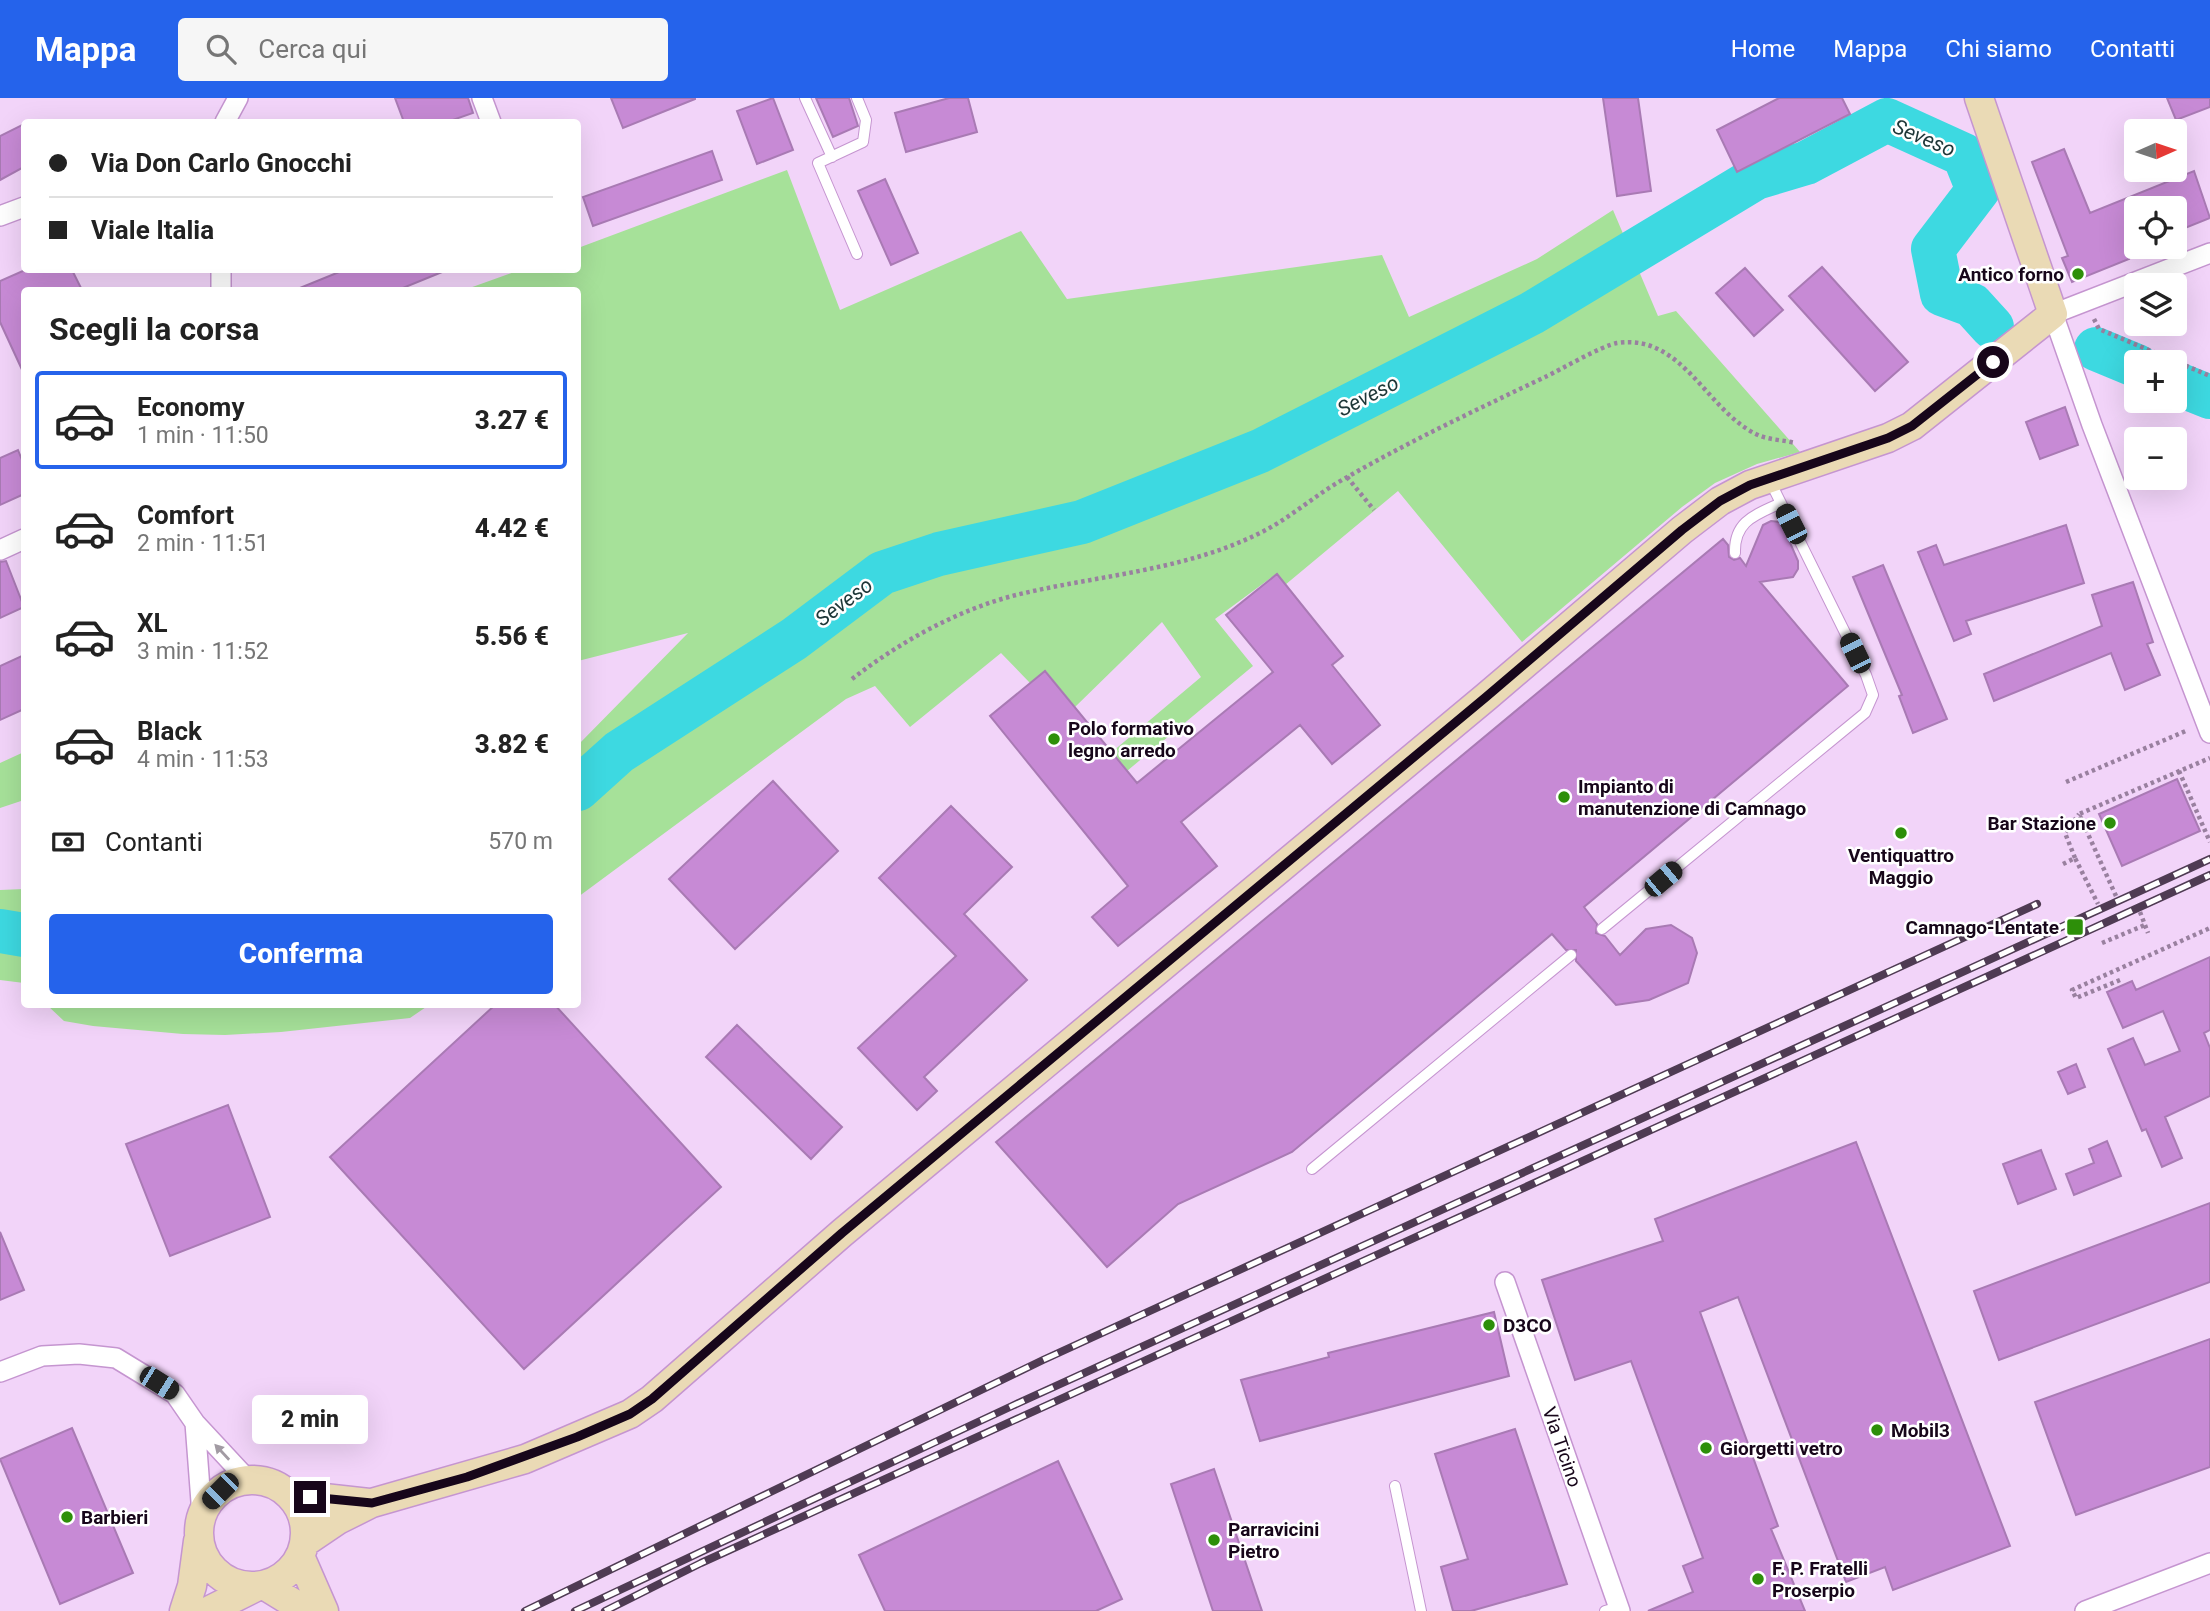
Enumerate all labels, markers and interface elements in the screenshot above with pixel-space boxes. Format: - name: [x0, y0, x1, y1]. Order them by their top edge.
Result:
- search box: [178, 18, 668, 81]
- text: Mappa: [35, 30, 136, 69]
- icon: search: [202, 30, 240, 68]
- text: Cerca qui: [258, 34, 367, 64]
- text: Home: [1731, 35, 1795, 63]
- text: Mappa: [1833, 35, 1907, 63]
- text: Chi siamo: [1945, 35, 2052, 63]
- text: Contatti: [2090, 35, 2175, 63]
- water label: Seveso: [1889, 114, 1959, 162]
- north arrow: [2124, 119, 2188, 182]
- map controls: [2124, 119, 2187, 490]
- text: Via Don Carlo Gnocchi: [91, 148, 352, 178]
- button: locate: [2124, 196, 2187, 259]
- text: Viale Italia: [91, 215, 214, 245]
- place label: Antico forno: [1958, 263, 2064, 286]
- marker: Antico forno: [2070, 266, 2086, 282]
- button: layers: [2124, 273, 2187, 336]
- text: Scegli la corsa: [49, 310, 259, 348]
- route start: [1977, 346, 2009, 378]
- button: +: [2124, 350, 2187, 413]
- water label: Seveso: [1333, 370, 1403, 422]
- icon: car: [53, 389, 116, 452]
- text: Economy: [137, 392, 244, 422]
- text: 3.27 €: [475, 405, 549, 435]
- text: 1 min · 11:50: [137, 422, 269, 449]
- button: −: [2124, 427, 2187, 490]
- icon: car: [53, 497, 116, 560]
- text: Comfort: [137, 500, 234, 530]
- car: [1773, 501, 1810, 547]
- text: 4.42 €: [475, 513, 549, 543]
- text: 2 min · 11:51: [137, 530, 269, 557]
- water label: Seveso: [811, 573, 877, 631]
- icon: car: [53, 605, 116, 668]
- text: XL: [137, 608, 168, 638]
- text: 5.56 €: [475, 621, 549, 651]
- car: [1837, 630, 1874, 676]
- text: 3 min · 11:52: [137, 638, 269, 665]
- icon: car: [53, 713, 116, 776]
- text: Black: [137, 716, 202, 746]
- place label: Polo formativo legno arredo: [1068, 717, 1194, 762]
- text: 3.82 €: [475, 729, 549, 759]
- marker: Polo formativo legno arredo: [1046, 731, 1062, 747]
- text: 4 min · 11:53: [137, 746, 269, 773]
- place label: Impianto di manutenzione di Camnago: [1578, 775, 1806, 820]
- marker: Impianto di manutenzione di Camnago: [1556, 789, 1572, 805]
- place label: Bar Stazione: [1987, 812, 2096, 835]
- marker: Bar Stazione: [2102, 815, 2118, 831]
- icon: cash: [49, 823, 87, 861]
- marker: Ventiquattro Maggio: [1893, 825, 1909, 841]
- text: Contanti: [105, 827, 203, 857]
- text: 570 m: [488, 828, 553, 855]
- place label: Ventiquattro Maggio: [1848, 844, 1954, 889]
- car: [1641, 857, 1686, 901]
- button: Conferma: [49, 914, 553, 994]
- place label: Camnago-Lentate: [1906, 916, 2059, 939]
- marker: Camnago-Lentate: [2065, 917, 2085, 937]
- place label: D3CO: [1503, 1314, 1552, 1337]
- marker: D3CO: [1481, 1317, 1497, 1333]
- car: [136, 1363, 183, 1403]
- callout: 2 min: [252, 1396, 368, 1444]
- street label: Via Ticino: [1538, 1404, 1586, 1490]
- text: 2 min: [281, 1406, 339, 1433]
- place label: Mobil3: [1891, 1419, 1950, 1442]
- marker: Mobil3: [1869, 1422, 1885, 1438]
- place label: Giorgetti vetro: [1720, 1437, 1843, 1460]
- marker: Giorgetti vetro: [1698, 1440, 1714, 1456]
- one-way arrow: [214, 1444, 230, 1461]
- car: [198, 1469, 243, 1513]
- route end: [294, 1481, 326, 1513]
- place label: Barbieri: [81, 1506, 148, 1529]
- marker: Barbieri: [59, 1509, 75, 1525]
- place label: Parravicini Pietro: [1228, 1518, 1319, 1563]
- marker: Parravicini Pietro: [1206, 1532, 1222, 1548]
- place label: F. P. Fratelli Proserpio: [1772, 1557, 1868, 1602]
- marker: F. P. Fratelli Proserpio: [1750, 1571, 1766, 1587]

